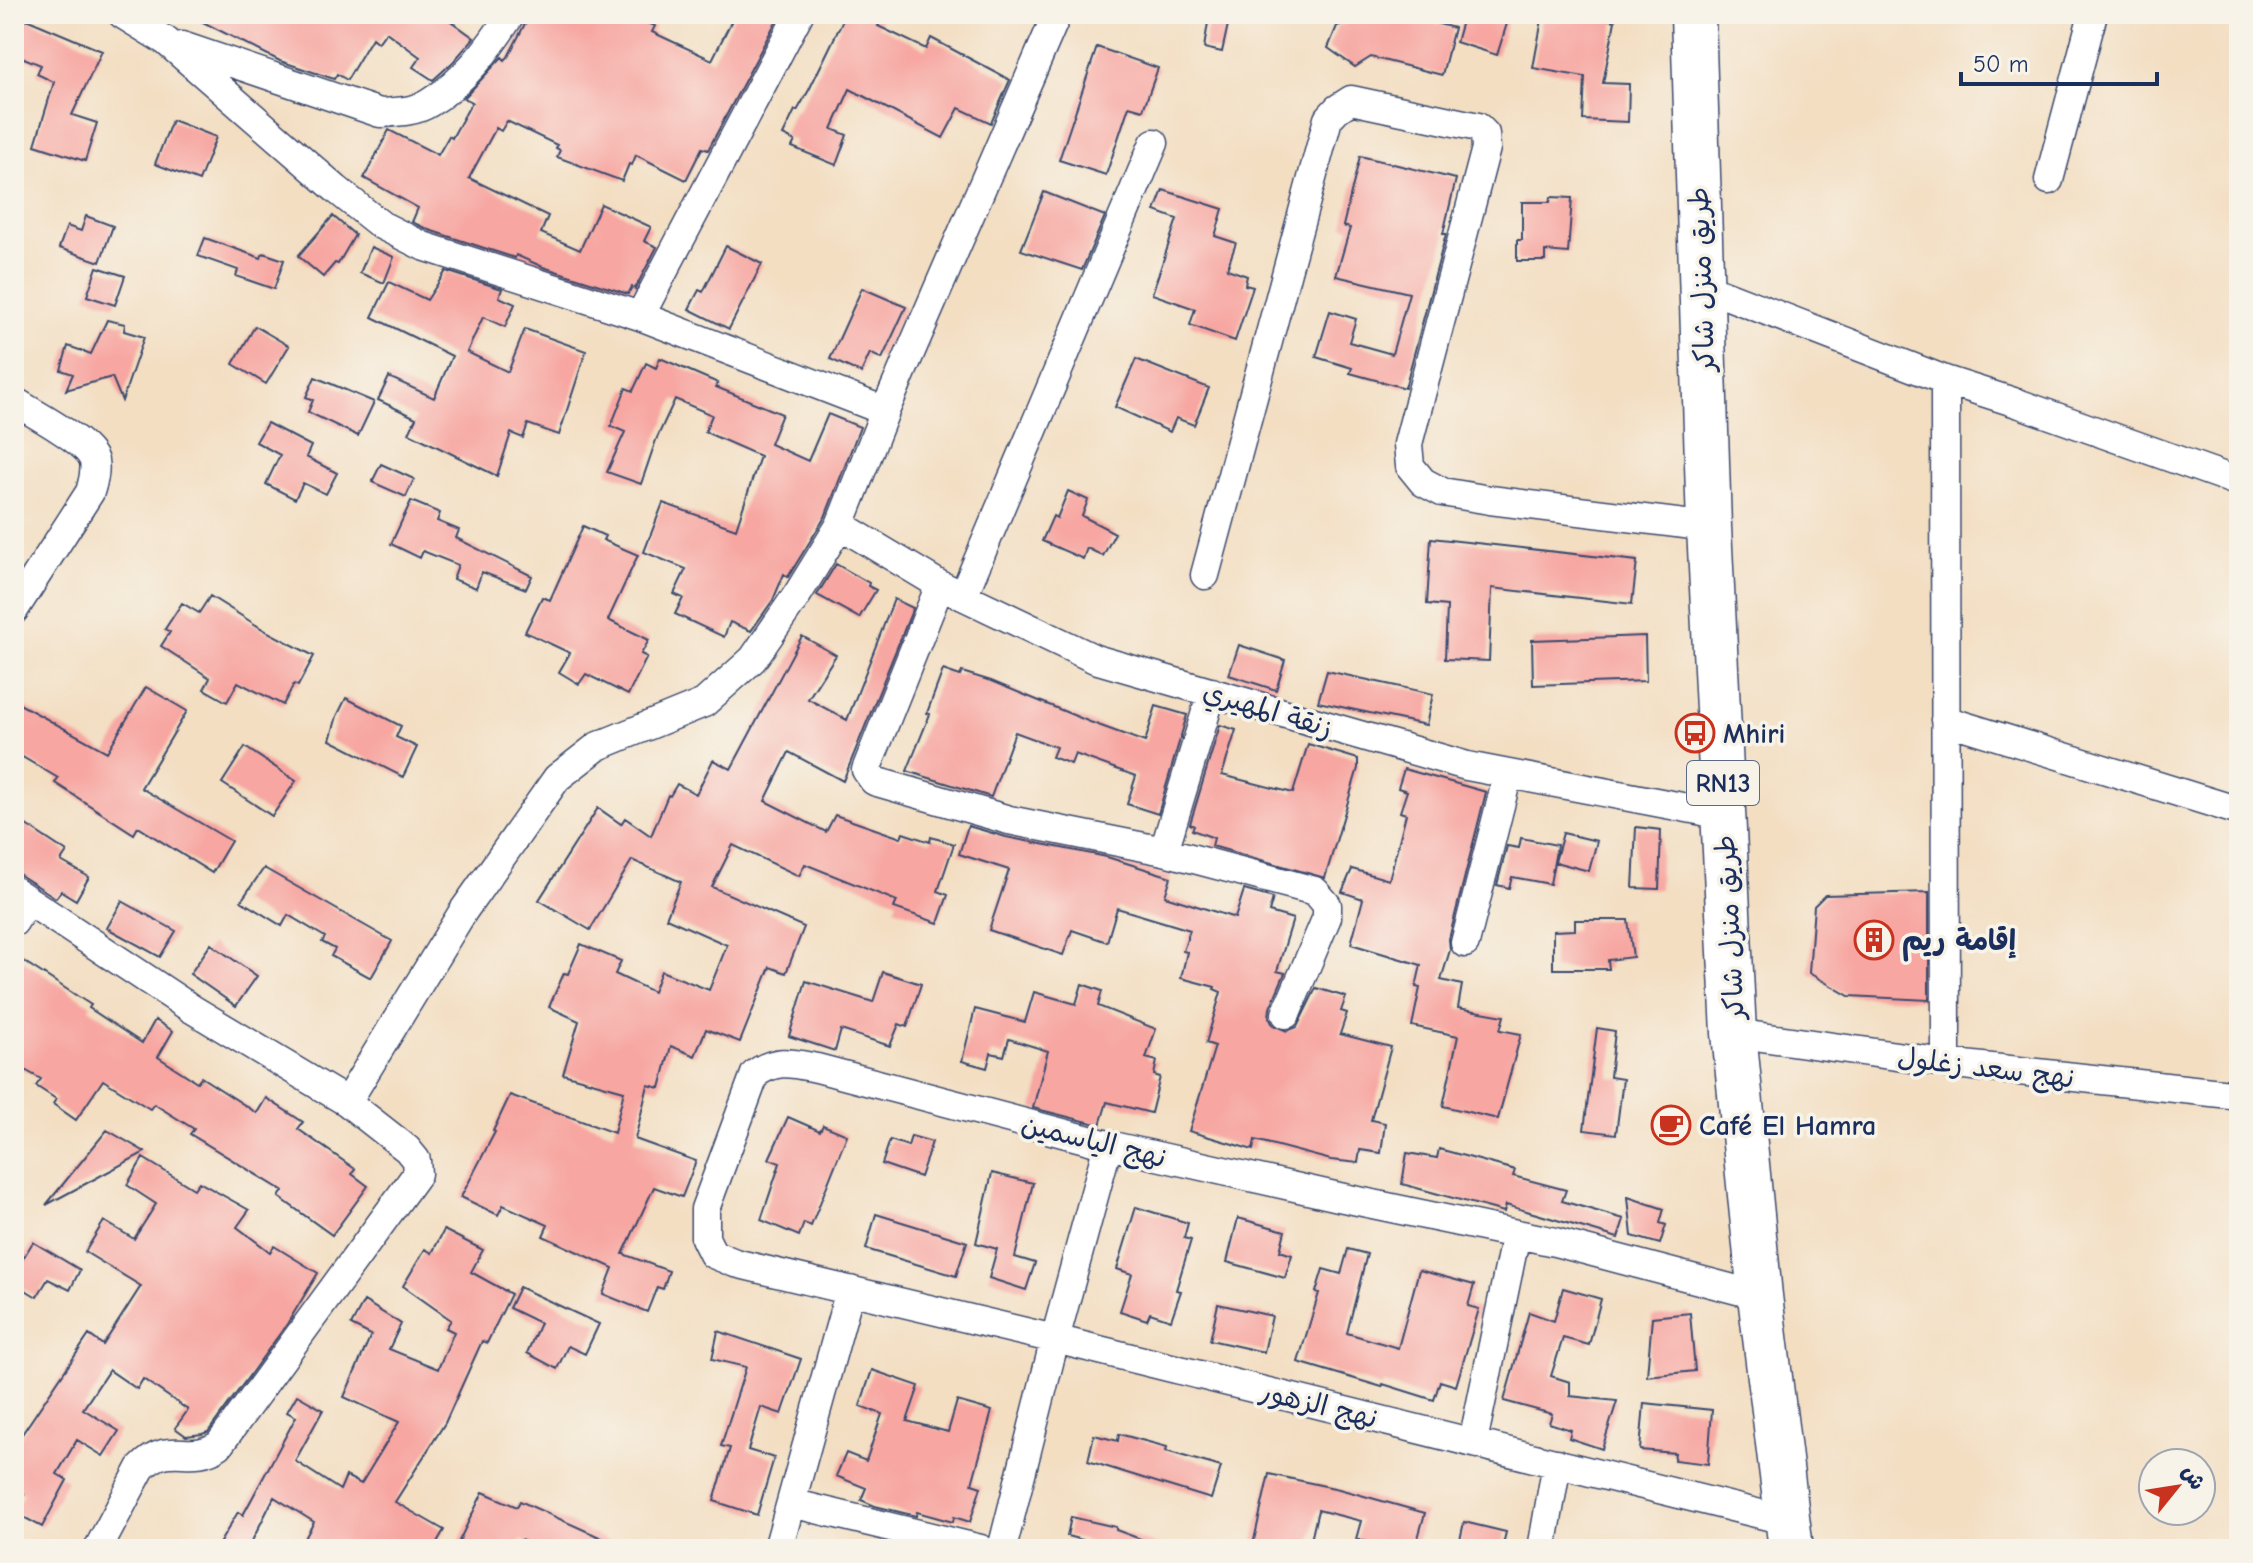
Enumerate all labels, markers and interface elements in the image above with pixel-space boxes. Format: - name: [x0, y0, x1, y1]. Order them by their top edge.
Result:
- scale bar: [1961, 36, 2157, 86]
- text: 50 m: [1973, 50, 2029, 78]
- street label: طريق منزل شاكر: [1683, 186, 1721, 374]
- street label: زنقة المهيري: [1198, 675, 1336, 749]
- bus stop icon: Mhiri: [1674, 712, 1716, 754]
- place label: Mhiri: [1723, 718, 1785, 750]
- road number: RN13: [1687, 761, 1759, 805]
- street label: طريق منزل شاكر: [1709, 834, 1751, 1022]
- building icon: إقامة ريم: [1853, 919, 1895, 961]
- place label: إقامة ريم: [1902, 925, 2016, 962]
- street label: نهج سعد زغلول: [1895, 1041, 2076, 1097]
- cafe icon: Café El Hamra: [1650, 1104, 1692, 1146]
- street label: نهج الياسمين: [1018, 1108, 1169, 1176]
- place label: Café El Hamra: [1699, 1110, 1876, 1142]
- street label: نهج الزهور: [1255, 1375, 1381, 1437]
- north arrow: [2137, 1447, 2217, 1527]
- text: ش: [2176, 1461, 2211, 1494]

